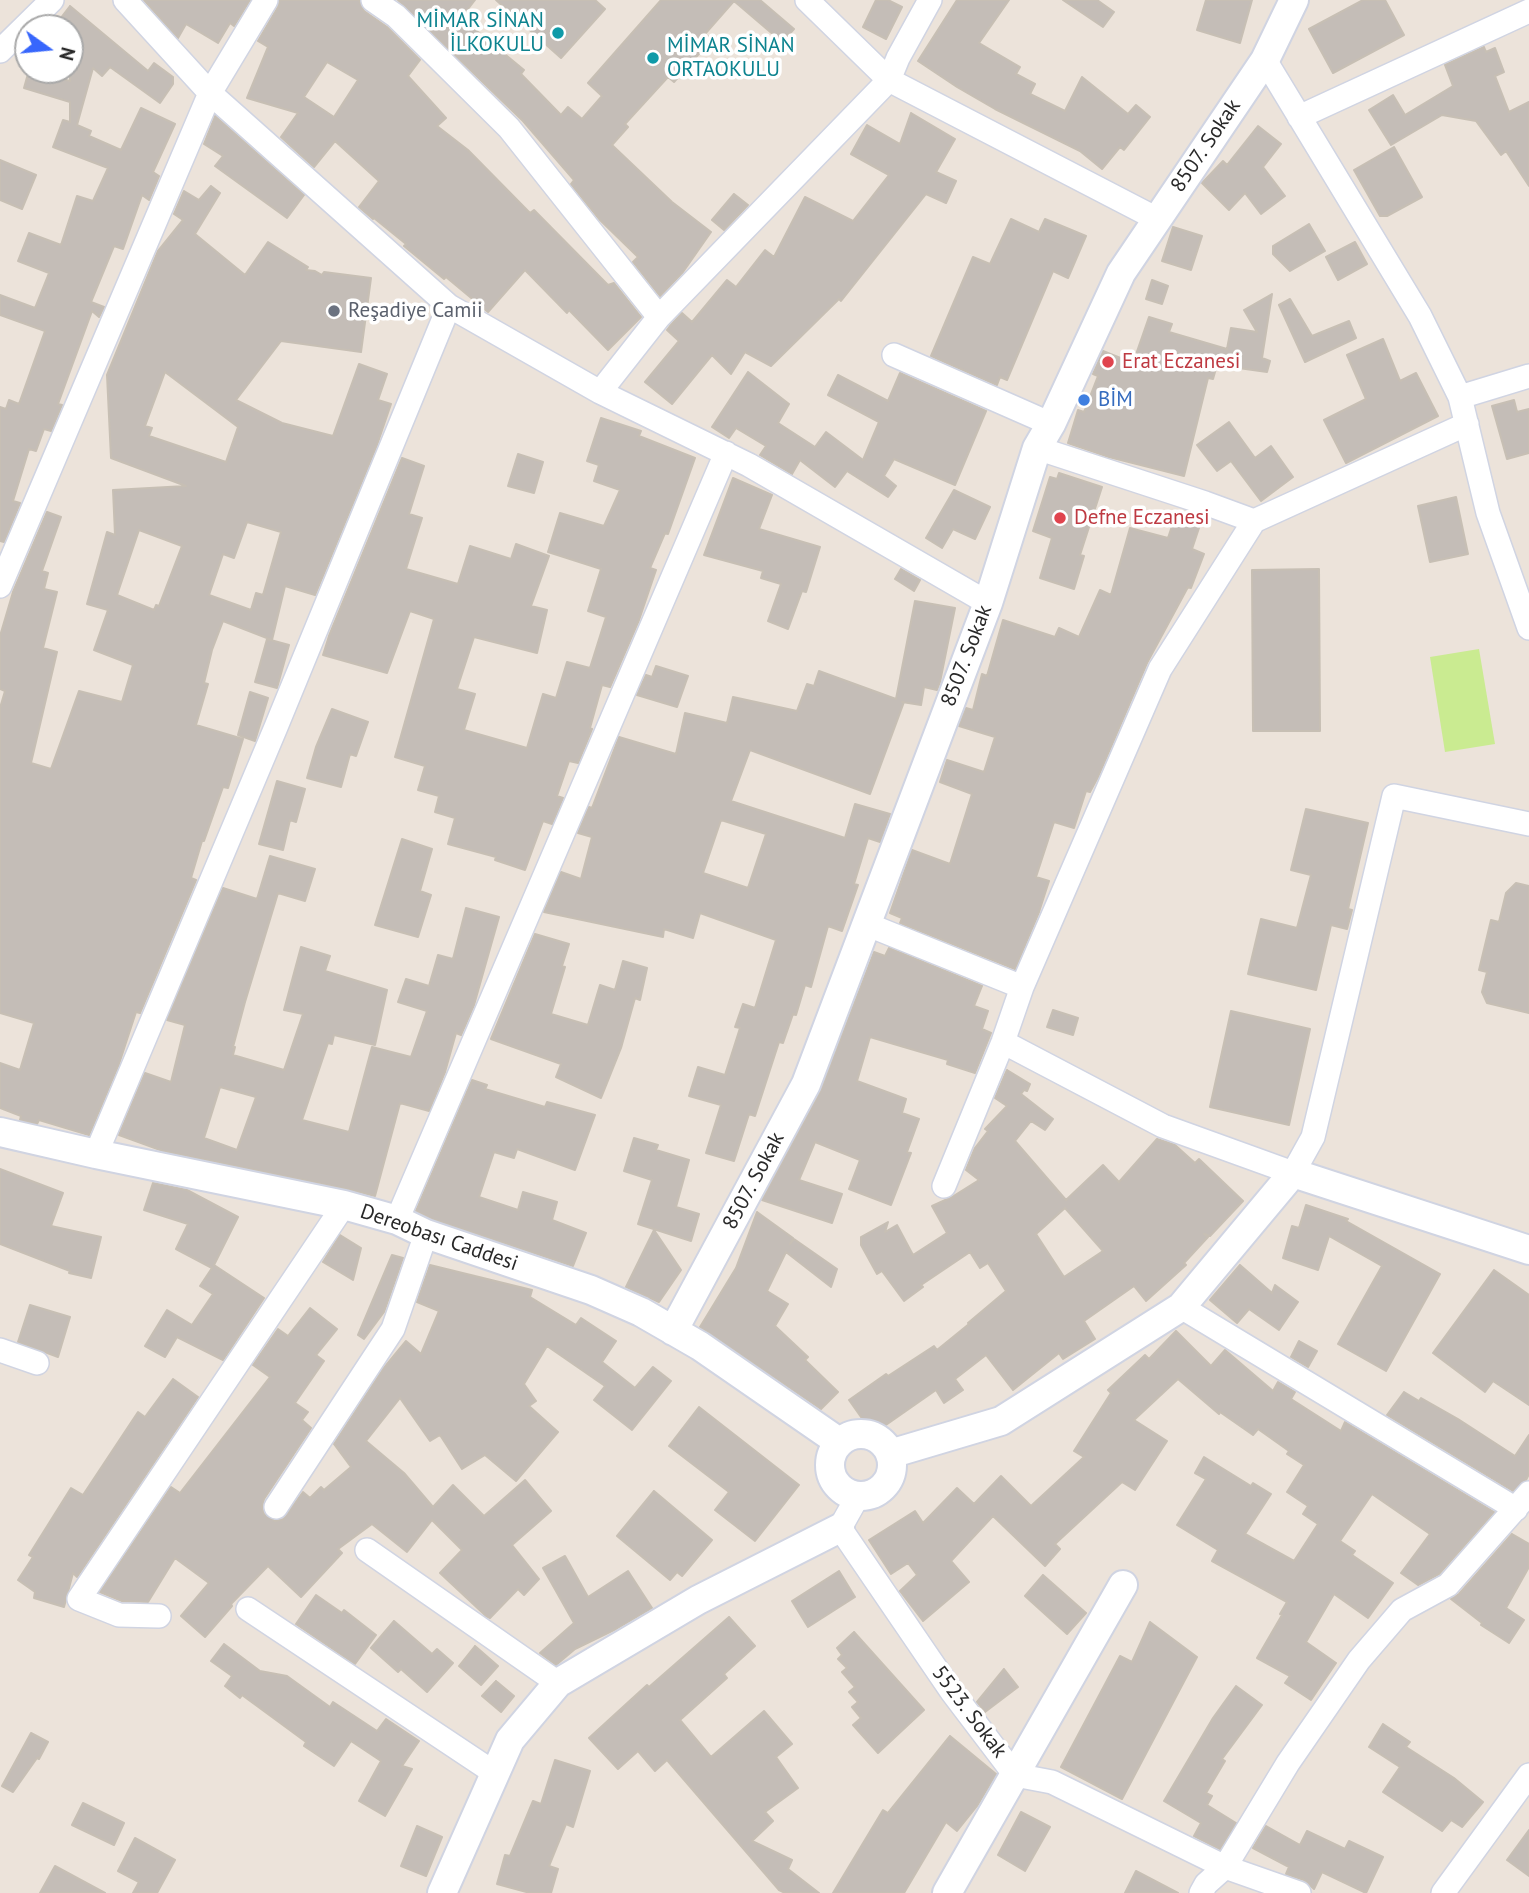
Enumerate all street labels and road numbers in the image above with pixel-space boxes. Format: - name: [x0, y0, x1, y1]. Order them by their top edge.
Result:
- street label: 8507. Sokak: [1166, 95, 1246, 197]
- street label: 8507. Sokak: [936, 602, 998, 710]
- street label: 8507. Sokak: [718, 1128, 790, 1234]
- street label: Dereobası Caddesi: [357, 1199, 521, 1277]
- street label: 5523. Sokak: [926, 1661, 1012, 1763]

